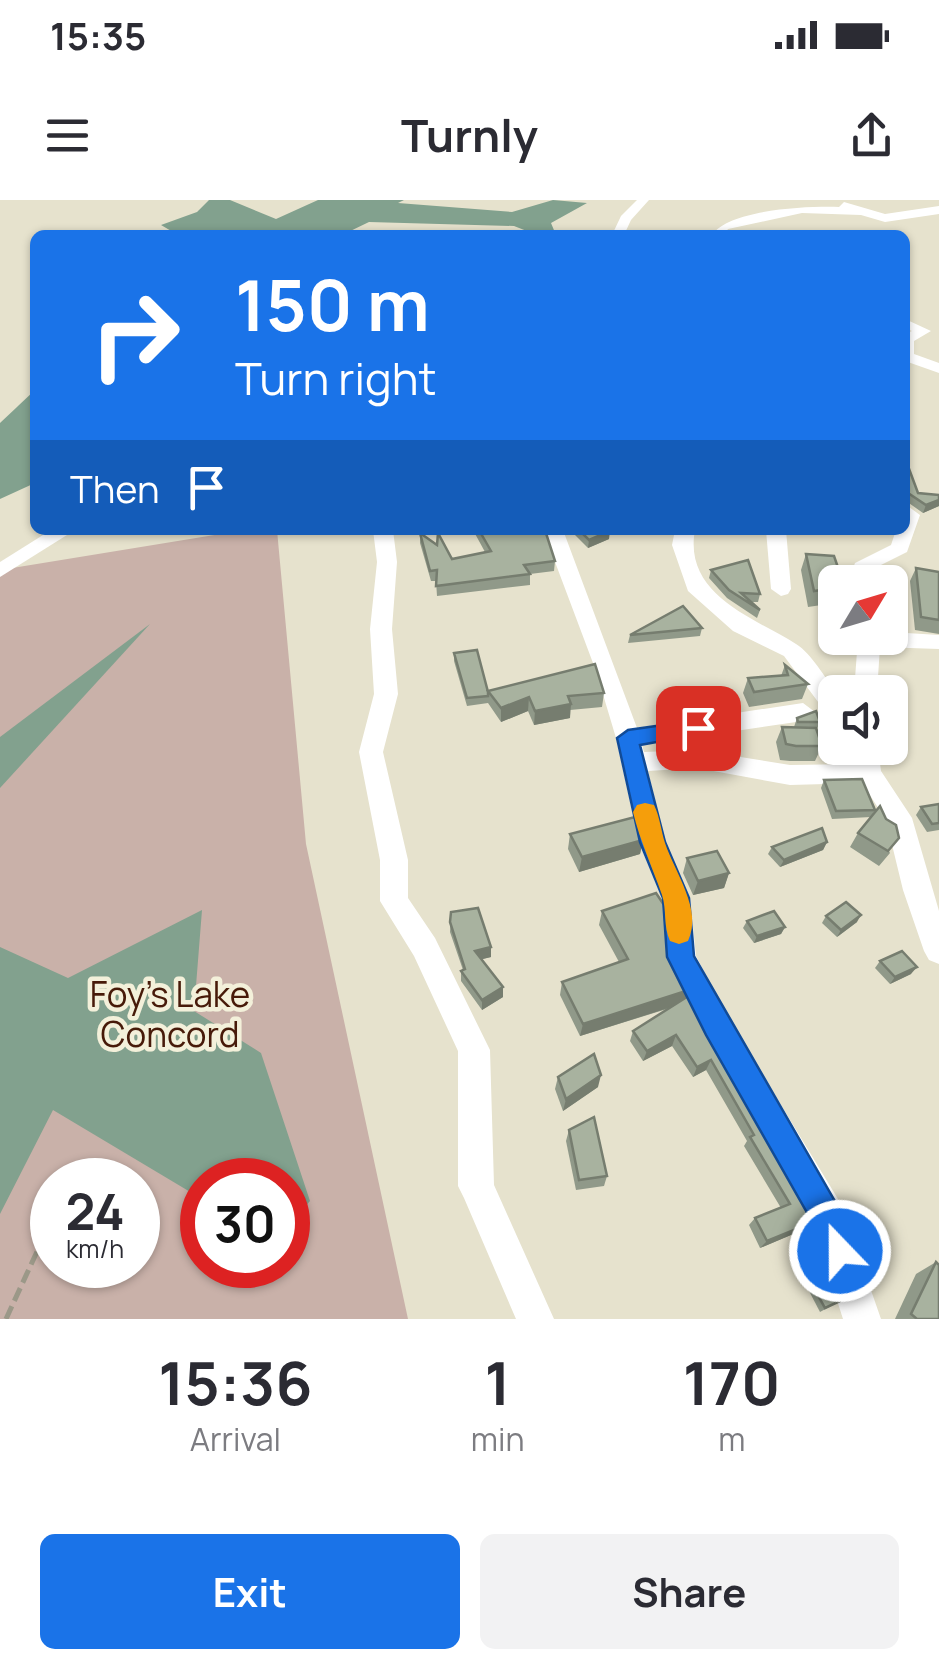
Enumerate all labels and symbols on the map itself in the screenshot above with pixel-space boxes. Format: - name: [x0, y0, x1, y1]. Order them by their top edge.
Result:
- north arrow: [818, 565, 908, 655]
- pin: [656, 686, 741, 771]
- park label: Foy’s Lake Concord: [90, 970, 250, 1058]
- speed limit sign: 30: [180, 1158, 310, 1288]
- position arrow: [788, 1199, 892, 1303]

